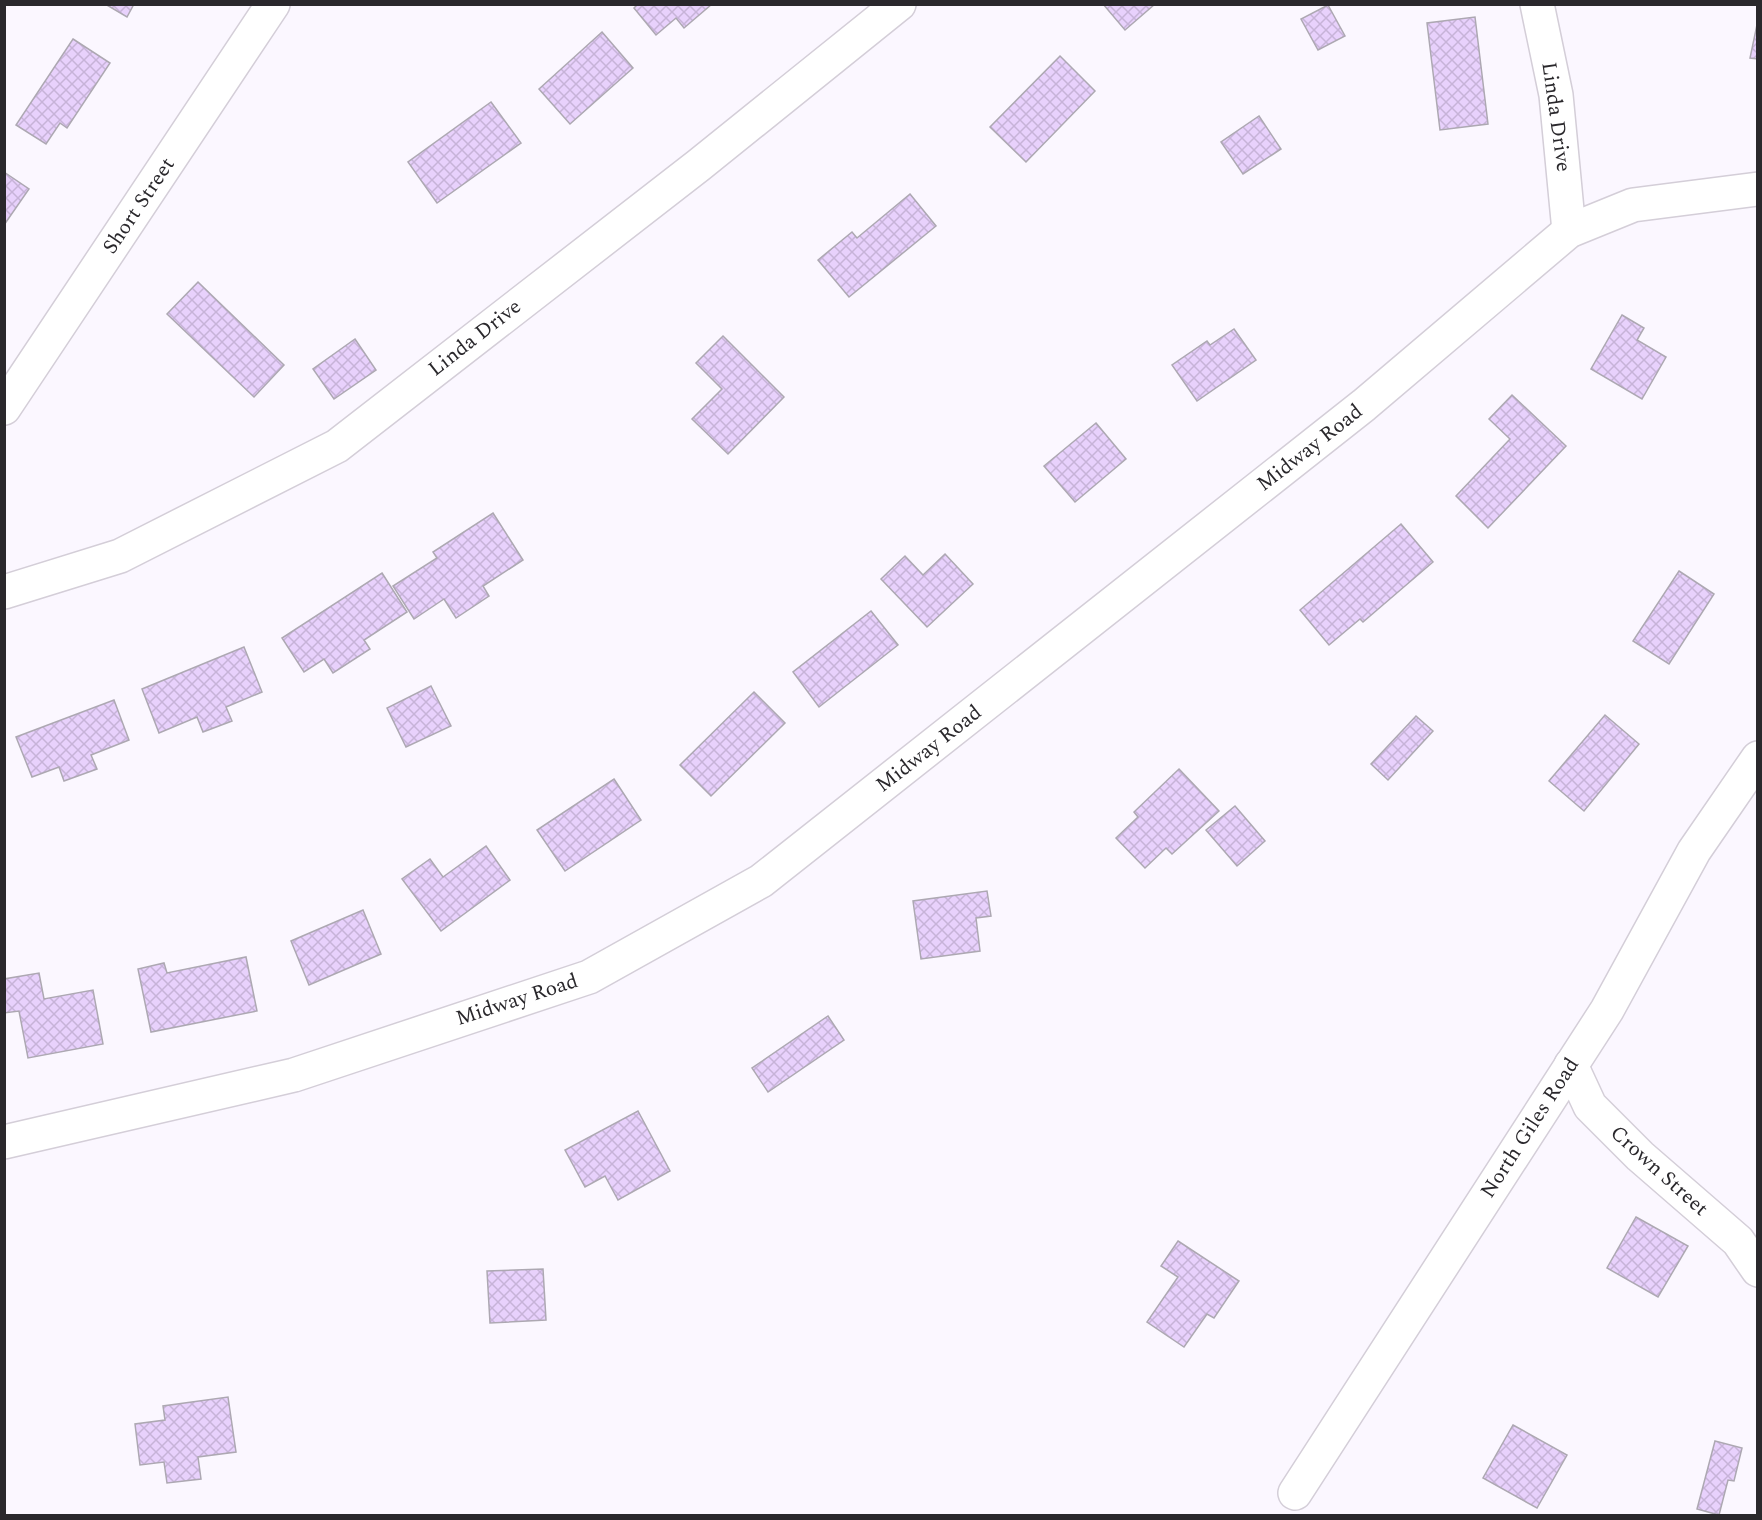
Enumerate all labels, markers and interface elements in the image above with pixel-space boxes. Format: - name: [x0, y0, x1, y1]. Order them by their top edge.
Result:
- street label: Linda Drive: [1532, 60, 1580, 174]
- street label: Short Street: [95, 151, 183, 261]
- street label: Linda Drive: [422, 291, 528, 385]
- street label: Midway Road: [1250, 396, 1370, 500]
- street label: Midway Road: [869, 697, 989, 801]
- street label: Midway Road: [452, 965, 582, 1035]
- street label: North Giles Road: [1472, 1051, 1588, 1205]
- street label: Crown Street: [1602, 1118, 1716, 1224]

